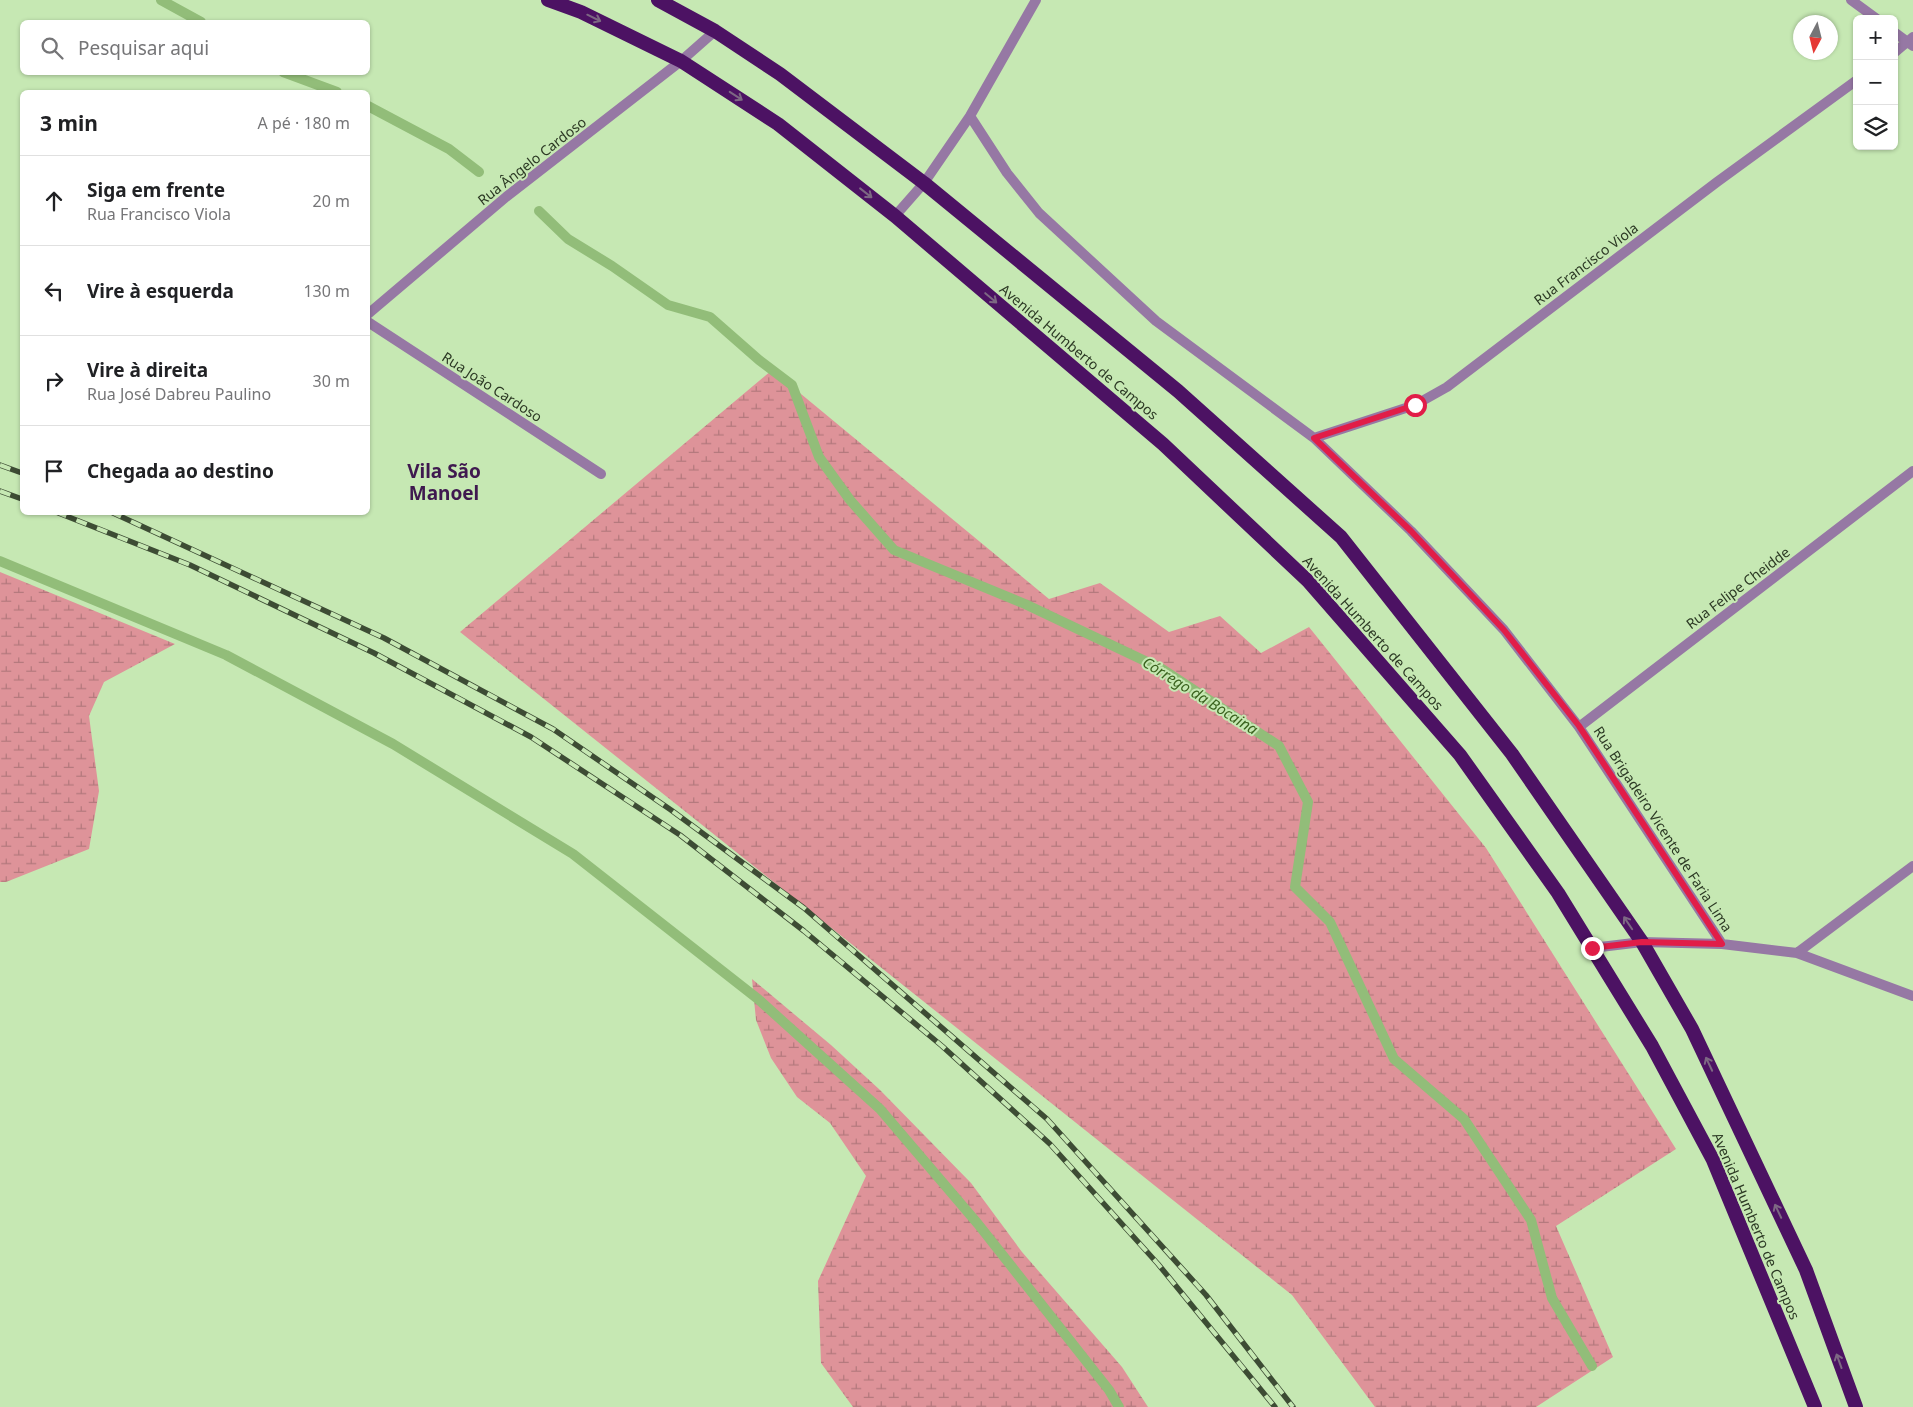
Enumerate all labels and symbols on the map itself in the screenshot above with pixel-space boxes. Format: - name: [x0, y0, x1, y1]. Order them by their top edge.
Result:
- one-way arrow: [586, 13, 601, 23]
- north arrow: [1793, 15, 1838, 60]
- one-way arrow: [728, 92, 742, 102]
- street label: Rua Ângelo Cardoso: [473, 112, 590, 209]
- one-way arrow: [859, 188, 872, 199]
- street label: Rua Francisco Viola: [1530, 218, 1642, 309]
- street label: Avenida Humberto de Campos: [996, 280, 1163, 424]
- one-way arrow: [984, 292, 997, 303]
- street label: Rua João Cardoso: [439, 347, 546, 426]
- route start: [1404, 394, 1427, 417]
- district label: Vila São Manoel: [407, 458, 481, 506]
- street label: Rua Felipe Cheidde: [1682, 542, 1794, 633]
- street label: Avenida Humberto de Campos: [1299, 551, 1448, 714]
- water label: Córrego da Bocaina: [1139, 652, 1262, 739]
- street label: Rua Brigadeiro Vicente de Faria Lima: [1590, 722, 1737, 935]
- one-way arrow: [1623, 916, 1633, 930]
- route end: [1581, 937, 1604, 960]
- one-way arrow: [1703, 1057, 1713, 1072]
- street label: Avenida Humberto de Campos: [1708, 1129, 1805, 1323]
- one-way arrow: [1773, 1204, 1782, 1219]
- one-way arrow: [1834, 1354, 1843, 1369]

